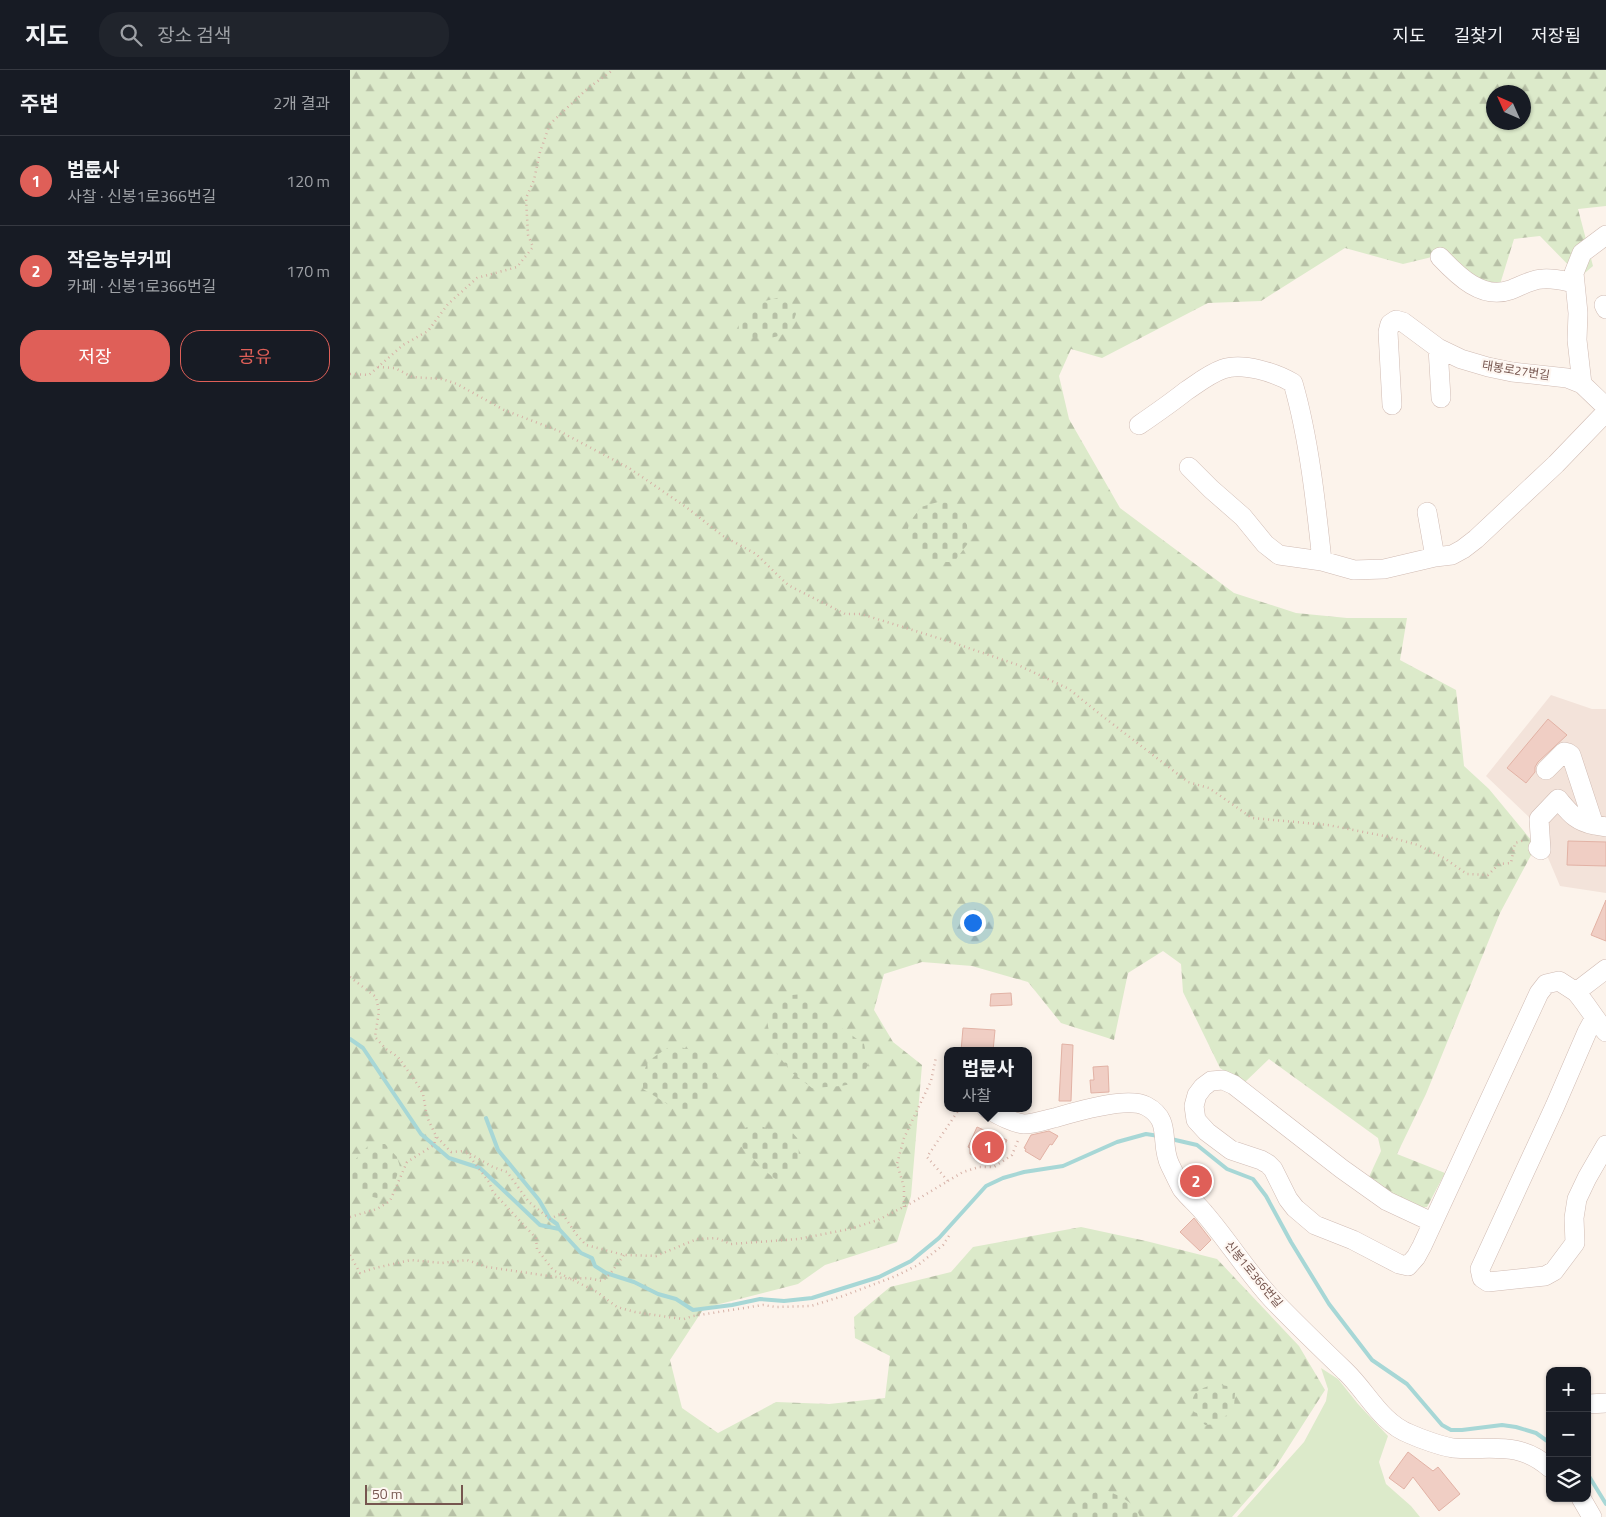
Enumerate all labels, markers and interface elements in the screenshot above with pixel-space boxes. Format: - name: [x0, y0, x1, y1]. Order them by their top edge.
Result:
- search box: [99, 12, 449, 57]
- text: 지도: [25, 17, 69, 53]
- text: 장소 검색: [157, 20, 231, 49]
- icon: search: [117, 21, 145, 49]
- text: 지도: [1393, 22, 1426, 49]
- text: 길찾기: [1454, 22, 1503, 49]
- text: 저장됨: [1531, 22, 1581, 49]
- north arrow: [1486, 85, 1531, 130]
- text: 주변: [20, 87, 59, 119]
- text: 2개 결과: [273, 91, 330, 115]
- text: 법륜사: [67, 154, 119, 183]
- text: 1: [32, 169, 40, 193]
- text: 120 m: [286, 169, 330, 193]
- text: 사찰 · 신봉1로366번길: [67, 184, 216, 208]
- text: 작은농부커피: [67, 244, 172, 273]
- text: 2: [32, 259, 40, 283]
- text: 170 m: [286, 259, 330, 283]
- text: 카페 · 신봉1로366번길: [67, 274, 216, 298]
- button: 저장: [20, 330, 170, 382]
- button: 공유: [180, 330, 330, 382]
- street label: 태봉로27번길: [1481, 355, 1551, 385]
- your location: [960, 910, 986, 936]
- popup: [944, 1047, 1032, 1112]
- text: 법륜사: [962, 1053, 1014, 1082]
- text: 사찰: [962, 1083, 991, 1107]
- pin: 1: [972, 1128, 1004, 1166]
- pin: 2: [1180, 1162, 1212, 1200]
- street label: 신봉1로366번길: [1220, 1236, 1288, 1312]
- map controls: [1546, 1367, 1591, 1502]
- button: +: [1546, 1367, 1591, 1412]
- button: −: [1546, 1412, 1591, 1457]
- button: layers: [1546, 1457, 1591, 1502]
- scale bar: [365, 1482, 462, 1505]
- text: 50 m: [372, 1483, 402, 1504]

